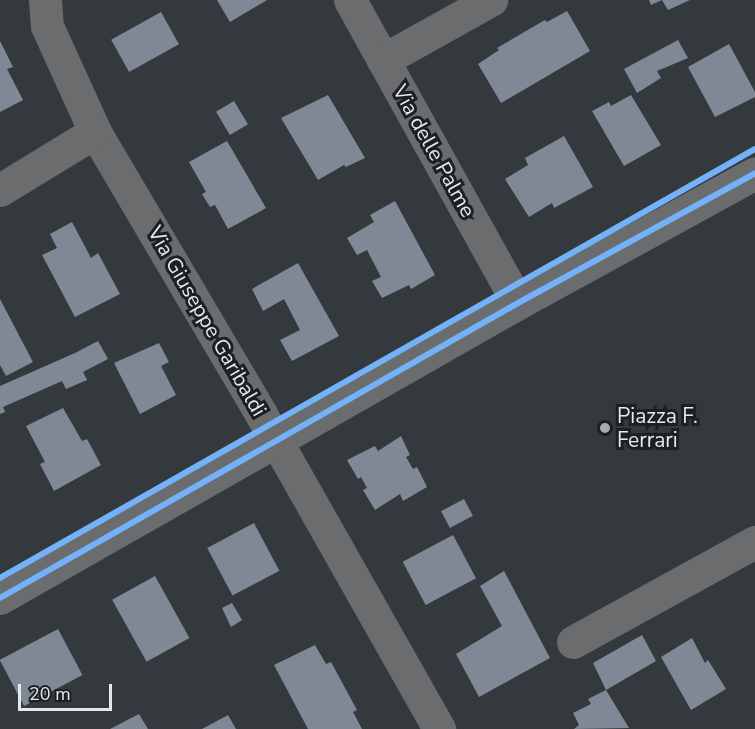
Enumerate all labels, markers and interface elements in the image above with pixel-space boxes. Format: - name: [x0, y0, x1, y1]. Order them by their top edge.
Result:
- street label: Via delle Palme: [387, 80, 481, 222]
- street label: Via Giuseppe Garibaldi: [142, 221, 272, 421]
- place label: Piazza F. Ferrari: [617, 403, 698, 453]
- marker: Piazza F. Ferrari: [598, 421, 612, 435]
- scale bar: [21, 672, 116, 710]
- text: 20 m: [29, 682, 71, 706]

